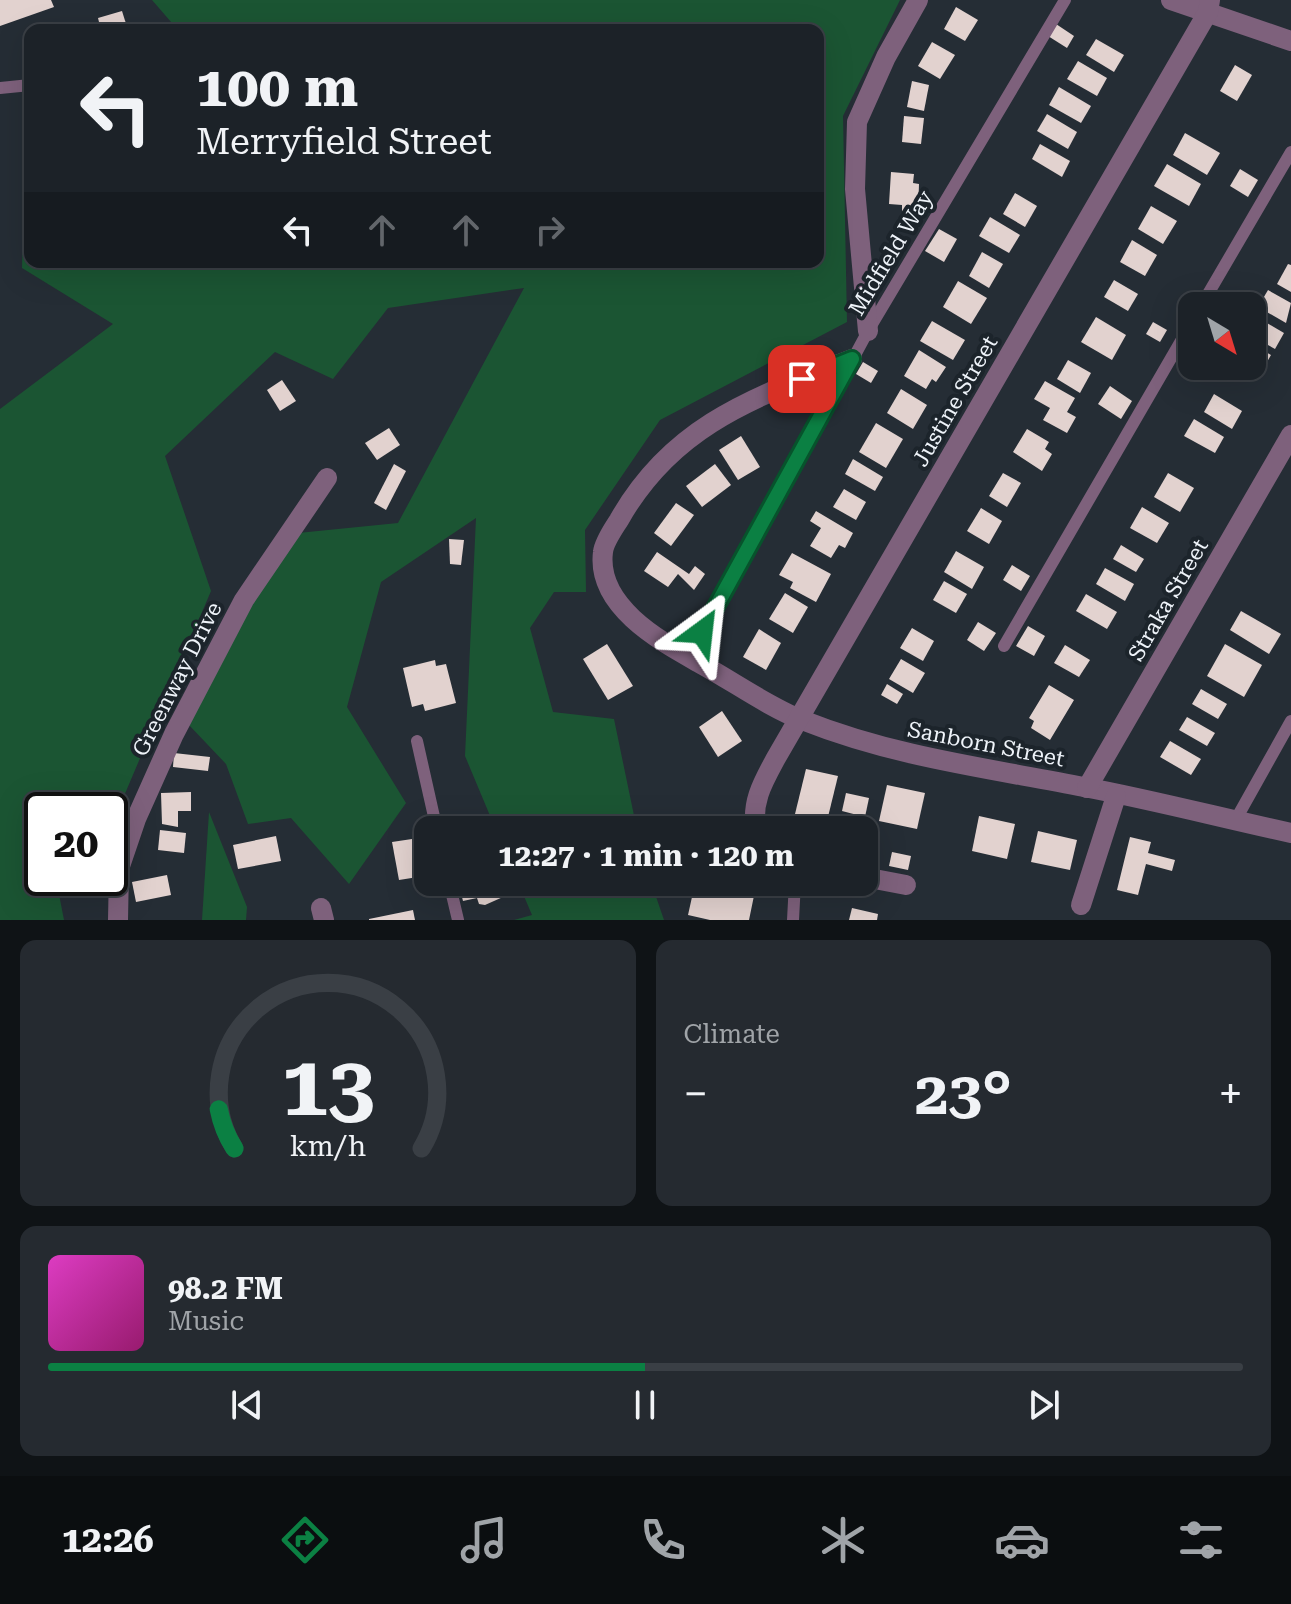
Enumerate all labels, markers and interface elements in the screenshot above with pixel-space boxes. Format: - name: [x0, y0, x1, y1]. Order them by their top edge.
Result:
- text: 100 m: [196, 54, 358, 120]
- icon: left: [64, 56, 168, 160]
- text: Merryfield Street: [196, 121, 492, 163]
- street label: Midfield Way: [844, 186, 938, 320]
- icon: left: [276, 208, 320, 252]
- icon: ahead: [360, 208, 404, 252]
- icon: ahead: [444, 208, 488, 252]
- icon: right: [528, 208, 572, 252]
- north arrow: [1178, 292, 1266, 380]
- map controls: [1178, 292, 1266, 380]
- street label: Justine Street: [908, 331, 1002, 471]
- pin: [768, 345, 836, 413]
- icon: arrive: [780, 357, 824, 401]
- street label: Straka Street: [1123, 535, 1213, 665]
- position arrow: [660, 590, 744, 674]
- street label: Greenway Drive: [127, 598, 227, 760]
- street label: Sanborn Street: [905, 717, 1067, 771]
- speed limit sign: 20: [24, 792, 128, 896]
- text: 12:27 · 1 min · 120 m: [498, 838, 794, 873]
- text: Climate: [684, 1019, 780, 1049]
- text: 13: [281, 1038, 374, 1135]
- text: 23°: [915, 1058, 1012, 1129]
- text: −: [684, 1068, 708, 1120]
- text: +: [1218, 1068, 1243, 1120]
- text: km/h: [289, 1129, 366, 1163]
- text: 98.2 FM: [168, 1271, 283, 1306]
- text: Music: [168, 1306, 244, 1336]
- icon: previous: [225, 1383, 269, 1427]
- icon: pause: [623, 1383, 667, 1427]
- icon: next: [1022, 1383, 1066, 1427]
- icon: directions: [277, 1512, 333, 1568]
- icon: music: [456, 1512, 512, 1568]
- icon: phone: [635, 1512, 691, 1568]
- icon: climate: [815, 1512, 871, 1568]
- icon: car: [994, 1512, 1050, 1568]
- icon: filters: [1173, 1512, 1229, 1568]
- text: 12:26: [62, 1519, 154, 1561]

